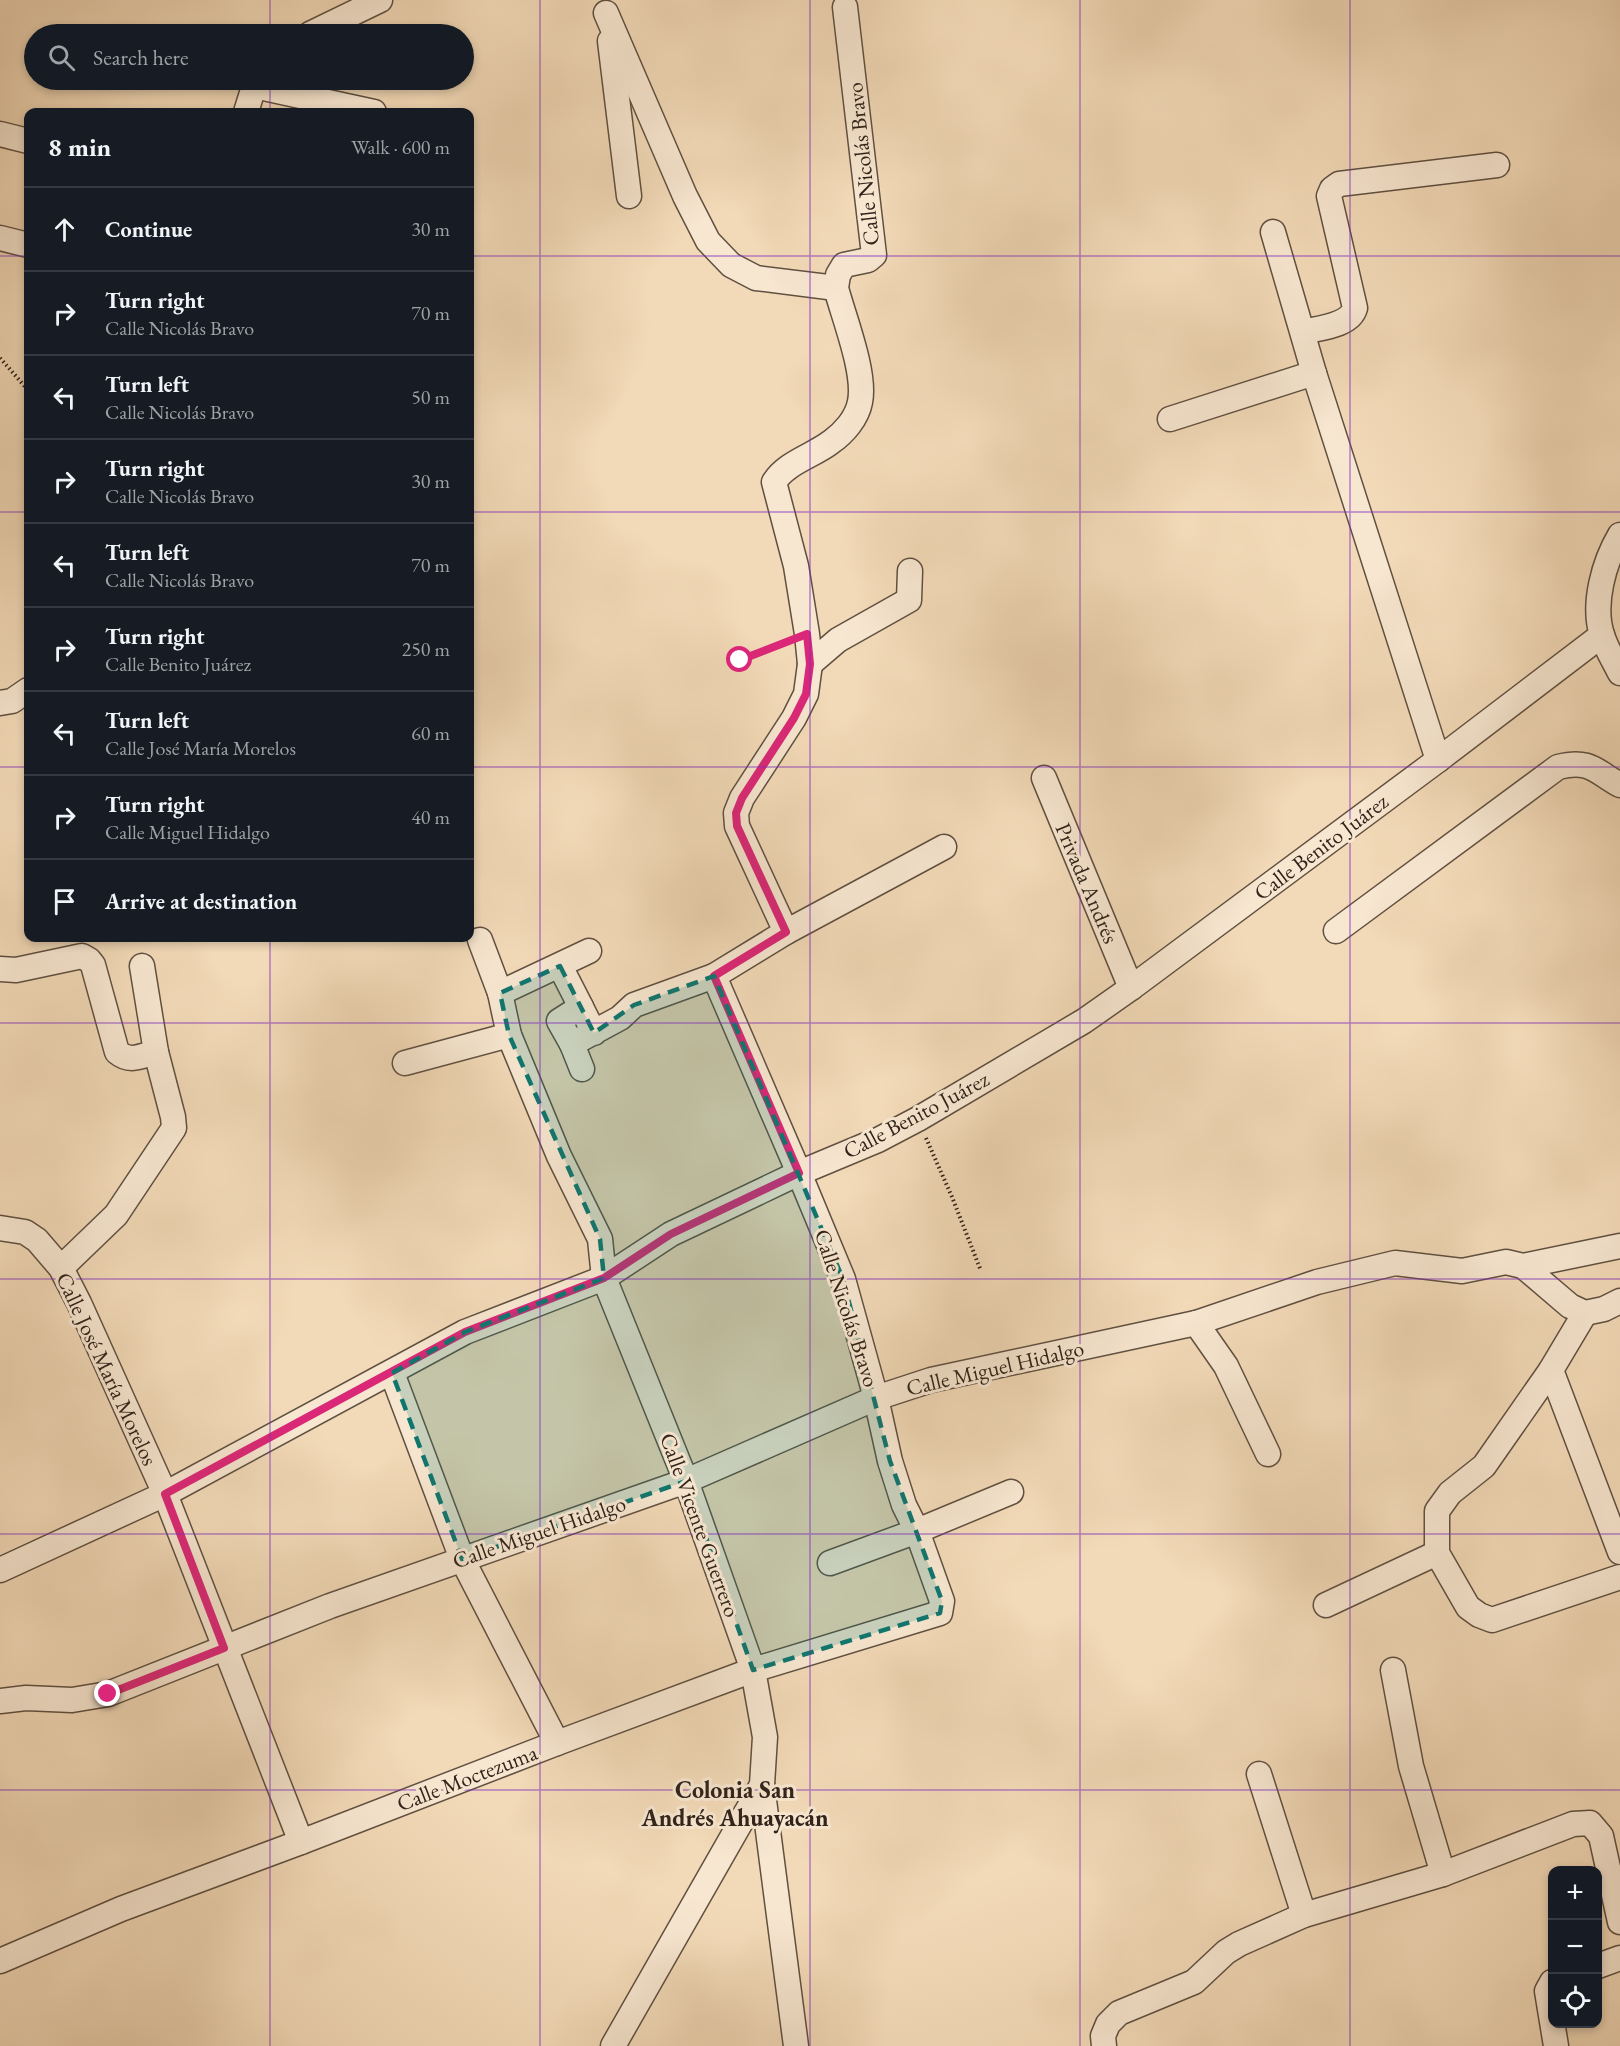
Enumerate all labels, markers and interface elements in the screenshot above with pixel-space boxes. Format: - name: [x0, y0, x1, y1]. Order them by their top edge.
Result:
- search box: [24, 24, 474, 90]
- icon: search: [45, 41, 78, 74]
- text: Search here: [93, 43, 188, 72]
- street label: Calle Nicolás Bravo: [840, 81, 886, 247]
- text: 8 min: [48, 130, 111, 164]
- text: Walk · 600 m: [351, 134, 450, 160]
- icon: ahead: [48, 213, 81, 246]
- text: Continue: [105, 215, 192, 244]
- text: 30 m: [411, 216, 450, 242]
- text: Turn right: [105, 286, 204, 315]
- icon: right: [48, 297, 81, 330]
- text: 70 m: [411, 300, 450, 326]
- text: Calle Nicolás Bravo: [105, 315, 254, 341]
- text: Turn left: [105, 370, 189, 399]
- icon: left: [48, 381, 81, 414]
- text: 50 m: [411, 384, 450, 410]
- text: Calle Nicolás Bravo: [105, 399, 254, 425]
- text: Turn right: [105, 454, 204, 483]
- icon: right: [48, 465, 81, 498]
- text: 30 m: [411, 468, 450, 494]
- text: Calle Nicolás Bravo: [105, 483, 254, 509]
- text: Turn left: [105, 538, 189, 567]
- icon: left: [48, 549, 81, 582]
- text: 70 m: [411, 552, 450, 578]
- text: Calle Nicolás Bravo: [105, 567, 254, 593]
- text: Turn right: [105, 622, 204, 651]
- icon: right: [48, 633, 81, 666]
- text: 250 m: [402, 636, 450, 662]
- route start: [726, 646, 752, 672]
- text: Calle Benito Juárez: [105, 651, 251, 677]
- text: Turn left: [105, 706, 189, 735]
- icon: left: [48, 717, 81, 750]
- text: 60 m: [411, 720, 450, 746]
- text: Calle José María Morelos: [105, 735, 296, 761]
- street label: Calle Benito Juárez: [1248, 787, 1394, 907]
- text: Turn right: [105, 790, 204, 819]
- icon: right: [48, 801, 81, 834]
- text: 40 m: [411, 804, 450, 830]
- street label: Privada Andrés: [1049, 818, 1125, 948]
- text: Calle Miguel Hidalgo: [105, 819, 270, 845]
- icon: arrive: [48, 885, 81, 918]
- text: Arrive at destination: [105, 887, 297, 916]
- street label: Calle Benito Juárez: [838, 1064, 994, 1166]
- street label: Calle Nicolás Bravo: [808, 1226, 886, 1391]
- street label: Calle José María Morelos: [49, 1268, 165, 1470]
- street label: Calle Miguel Hidalgo: [903, 1333, 1087, 1403]
- street label: Calle Vicente Guerrero: [653, 1429, 747, 1621]
- street label: Calle Miguel Hidalgo: [449, 1489, 630, 1575]
- route end: [94, 1680, 120, 1706]
- street label: Calle Moctezuma: [393, 1738, 542, 1818]
- district label: Colonia San Andrés Ahuayacán: [640, 1774, 829, 1834]
- map controls: [1548, 1866, 1602, 2028]
- button: +: [1548, 1866, 1602, 1920]
- button: −: [1548, 1920, 1602, 1974]
- button: locate: [1548, 1974, 1602, 2028]

